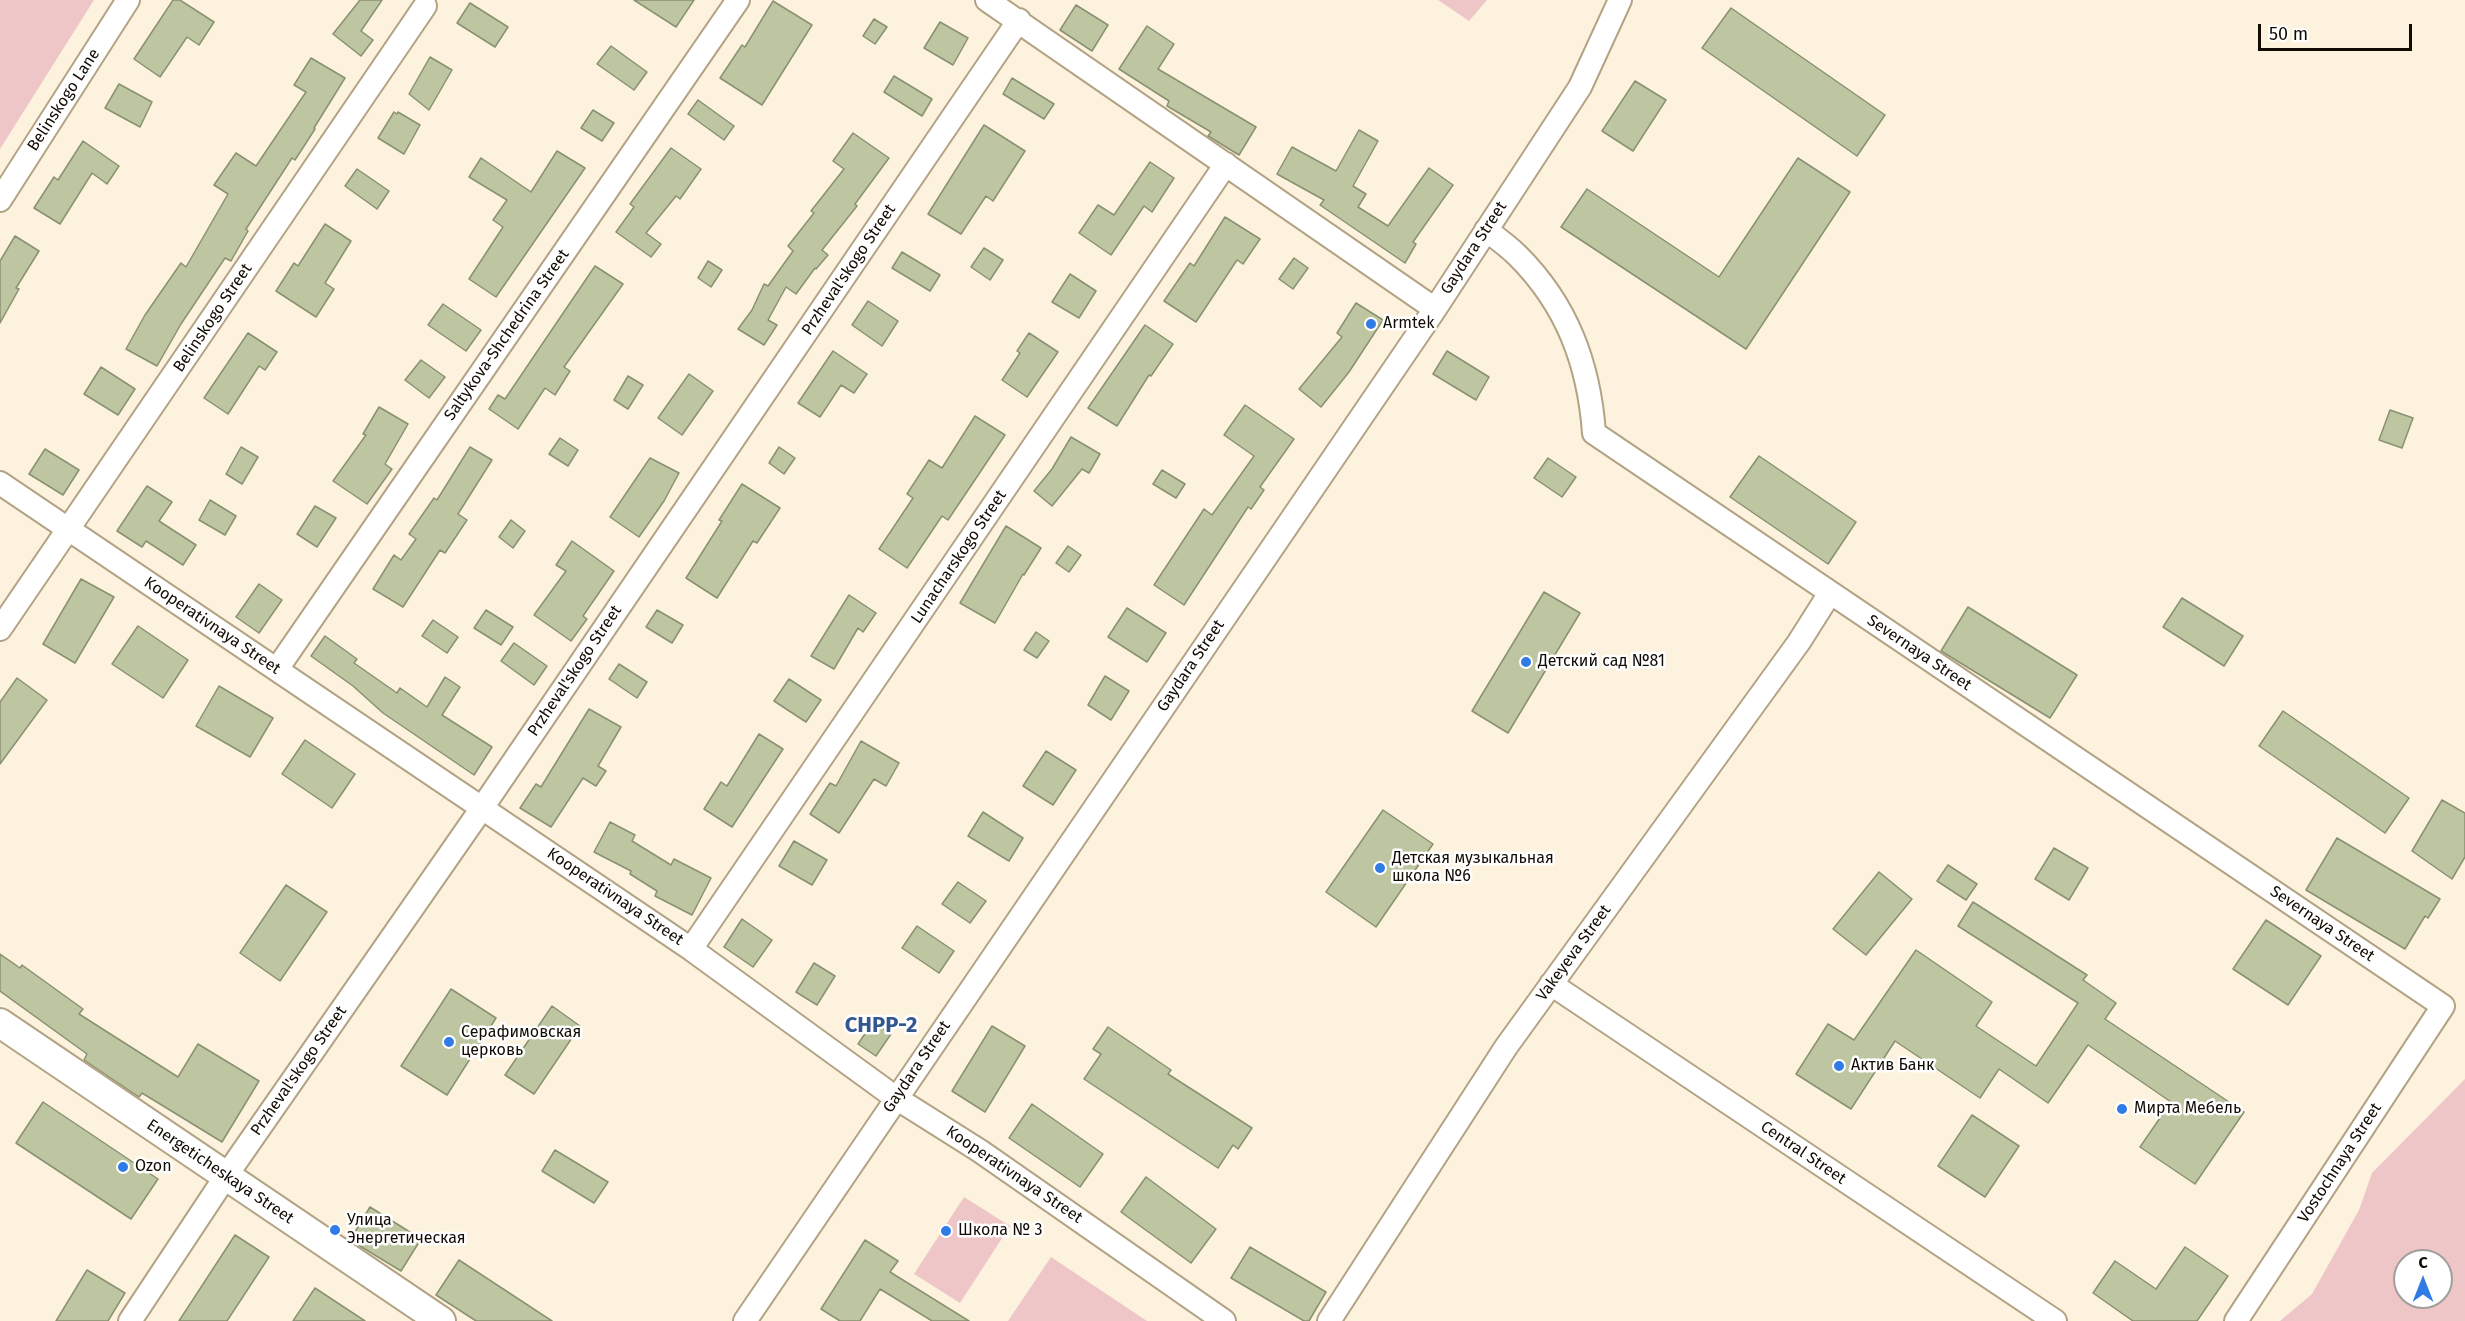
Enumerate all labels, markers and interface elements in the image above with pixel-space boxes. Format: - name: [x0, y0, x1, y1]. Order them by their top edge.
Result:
- scale bar: [2261, 12, 2416, 50]
- text: 50 m: [2269, 23, 2308, 45]
- street label: Belinskogo Lane: [24, 45, 104, 155]
- street label: Gaydara Street: [1437, 198, 1511, 298]
- street label: Przheval'skogo Street: [798, 201, 900, 339]
- street label: Saltykova-Shchedrina Street: [440, 246, 574, 424]
- street label: Belinskogo Street: [170, 260, 256, 376]
- place label: Armtek: [1383, 314, 1435, 334]
- marker: Armtek: [1364, 317, 1378, 331]
- street label: Lunacharskogo Street: [907, 487, 1011, 627]
- street label: Kooperativnaya Street: [140, 573, 284, 679]
- street label: Przheval'skogo Street: [524, 602, 626, 740]
- street label: Severnaya Street: [1863, 611, 1975, 695]
- street label: Gaydara Street: [1153, 616, 1229, 716]
- place label: Детский сад №81: [1538, 652, 1665, 672]
- marker: Детский сад №81: [1519, 655, 1533, 669]
- street label: Kooperativnaya Street: [543, 844, 687, 950]
- place label: Детская музыкальная школа №6: [1392, 849, 1554, 887]
- marker: Детская музыкальная школа №6: [1373, 861, 1387, 875]
- street label: Severnaya Street: [2266, 882, 2378, 966]
- street label: Vakeyeva Street: [1533, 901, 1615, 1005]
- street label: Przheval'skogo Street: [247, 1002, 351, 1140]
- district label: CHPP-2: [845, 1013, 917, 1039]
- street label: Gaydara Street: [879, 1017, 955, 1117]
- place label: Серафимовская церковь: [461, 1023, 581, 1061]
- marker: Серафимовская церковь: [442, 1035, 456, 1049]
- place label: Актив Банк: [1851, 1056, 1934, 1076]
- marker: Актив Банк: [1832, 1059, 1846, 1073]
- place label: Мирта Мебель: [2134, 1099, 2241, 1119]
- street label: Vostochnaya Street: [2294, 1099, 2386, 1227]
- marker: Мирта Мебель: [2115, 1102, 2129, 1116]
- street label: Energeticheskaya Street: [143, 1116, 297, 1228]
- street label: Central Street: [1757, 1117, 1849, 1189]
- street label: Kooperativnaya Street: [942, 1122, 1086, 1228]
- place label: Ozon: [135, 1157, 172, 1177]
- marker: Ozon: [116, 1160, 130, 1174]
- place label: Улица Энергетическая: [347, 1211, 466, 1249]
- place label: Школа № 3: [958, 1221, 1042, 1241]
- marker: Улица Энергетическая: [328, 1223, 342, 1237]
- marker: Школа № 3: [939, 1224, 953, 1238]
- north arrow: [2393, 1249, 2453, 1309]
- text: С: [2418, 1253, 2428, 1272]

